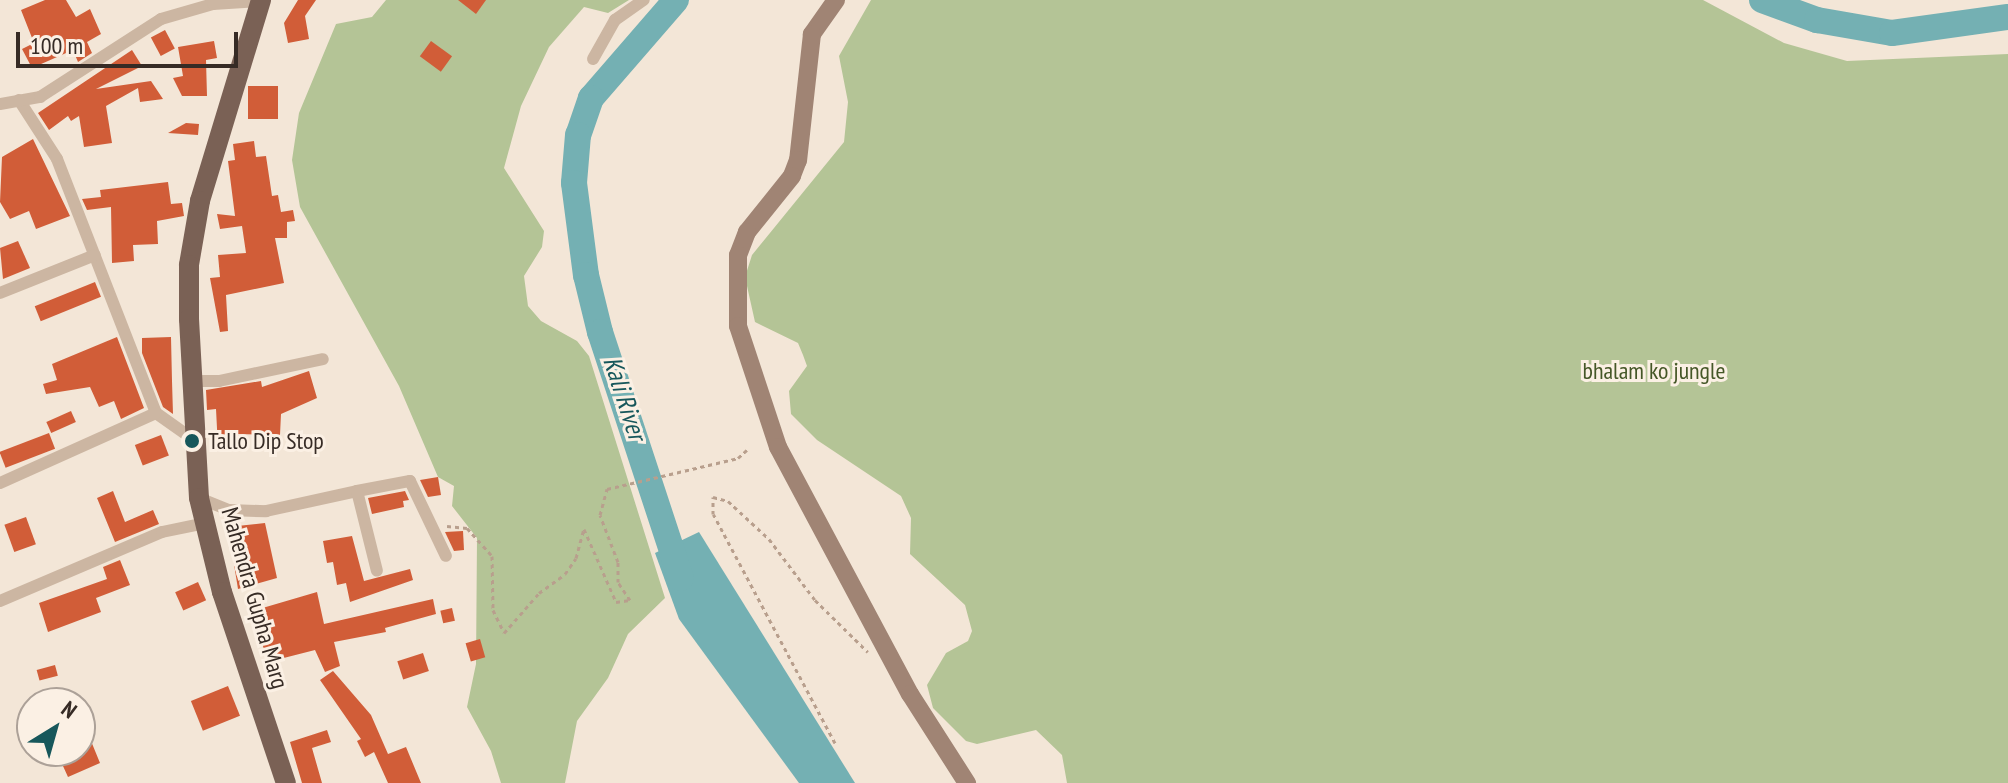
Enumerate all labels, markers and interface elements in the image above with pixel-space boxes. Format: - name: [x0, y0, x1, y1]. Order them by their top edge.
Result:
- scale bar: [20, 16, 242, 66]
- text: 100 m: [30, 30, 83, 61]
- water label: Kali River: [597, 352, 653, 444]
- park label: bhalam ko jungle: [1583, 357, 1725, 385]
- place label: Tallo Dip Stop: [208, 427, 324, 455]
- marker: Tallo Dip Stop: [183, 432, 201, 450]
- street label: Mahendra Gupha Marg: [215, 504, 295, 692]
- north arrow: [16, 687, 96, 767]
- text: N: [56, 695, 82, 724]

